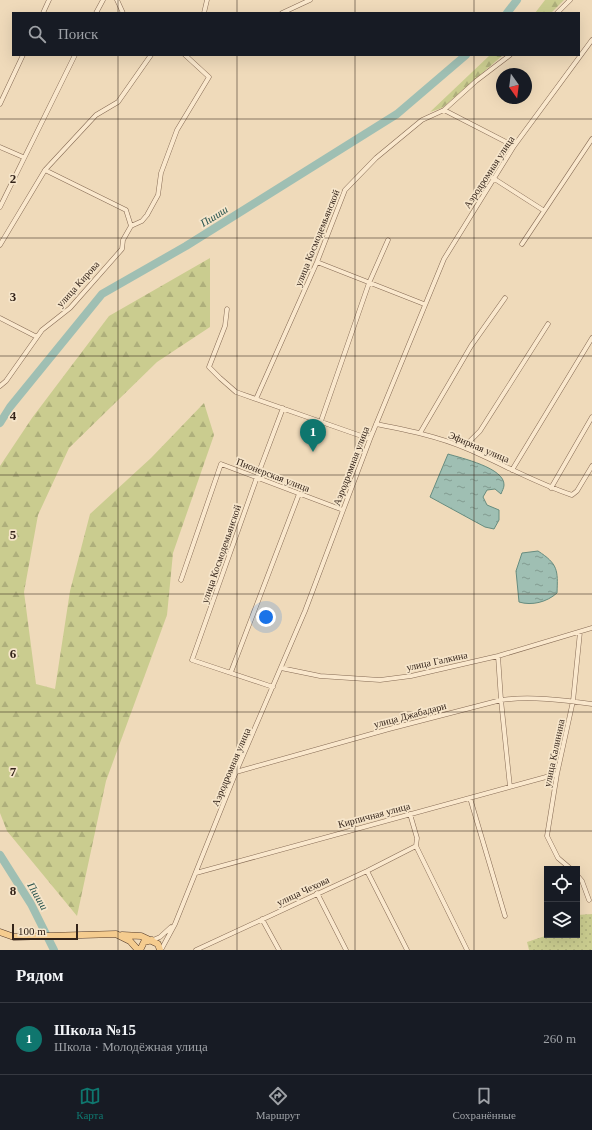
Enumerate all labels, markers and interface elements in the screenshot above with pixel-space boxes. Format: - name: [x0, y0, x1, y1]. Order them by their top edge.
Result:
- search box: [12, 12, 580, 56]
- icon: search: [26, 23, 48, 45]
- text: Поиск: [58, 26, 98, 42]
- north arrow: [496, 68, 532, 104]
- street label: Аэродромная улица: [461, 133, 517, 210]
- text: 2: [10, 171, 16, 186]
- street label: улица Космодемьянской: [292, 187, 342, 288]
- water label: Пшиш: [197, 203, 230, 230]
- street label: улица Кирова: [54, 258, 102, 309]
- text: 3: [10, 289, 17, 304]
- text: 4: [10, 408, 17, 423]
- pin: 1: [300, 419, 326, 452]
- street label: Аэродромная улица: [331, 424, 371, 507]
- street label: Эфирная улица: [447, 429, 512, 465]
- street label: Пионерская улица: [235, 456, 312, 494]
- street label: улица Космодемьянской: [199, 503, 243, 605]
- text: 5: [10, 527, 17, 542]
- your location: [256, 607, 276, 627]
- text: 6: [10, 646, 17, 661]
- street label: улица Галкина: [405, 649, 469, 673]
- street label: улица Джабадари: [372, 700, 448, 730]
- street label: улица Калинина: [541, 718, 567, 788]
- street label: Аэродромная улица: [210, 726, 253, 808]
- text: 7: [10, 764, 17, 779]
- street label: Кирпичная улица: [337, 800, 412, 830]
- map controls: [544, 866, 580, 938]
- button: locate: [544, 866, 580, 902]
- street label: улица Чехова: [275, 874, 331, 908]
- water label: Пшиш: [25, 879, 51, 912]
- text: 8: [10, 883, 17, 898]
- button: layers: [544, 902, 580, 938]
- scale bar: [12, 922, 78, 941]
- text: 100 m: [18, 925, 46, 937]
- text: Рядом: [16, 966, 64, 985]
- text: Школа №15: [54, 1022, 136, 1038]
- text: 1: [26, 1031, 32, 1046]
- text: 260 m: [543, 1031, 576, 1046]
- text: Школа · Молодёжная улица: [54, 1039, 208, 1054]
- tab: Карта: [76, 1085, 103, 1121]
- tab: Маршрут: [256, 1085, 300, 1121]
- tab: Сохранённые: [453, 1085, 516, 1121]

